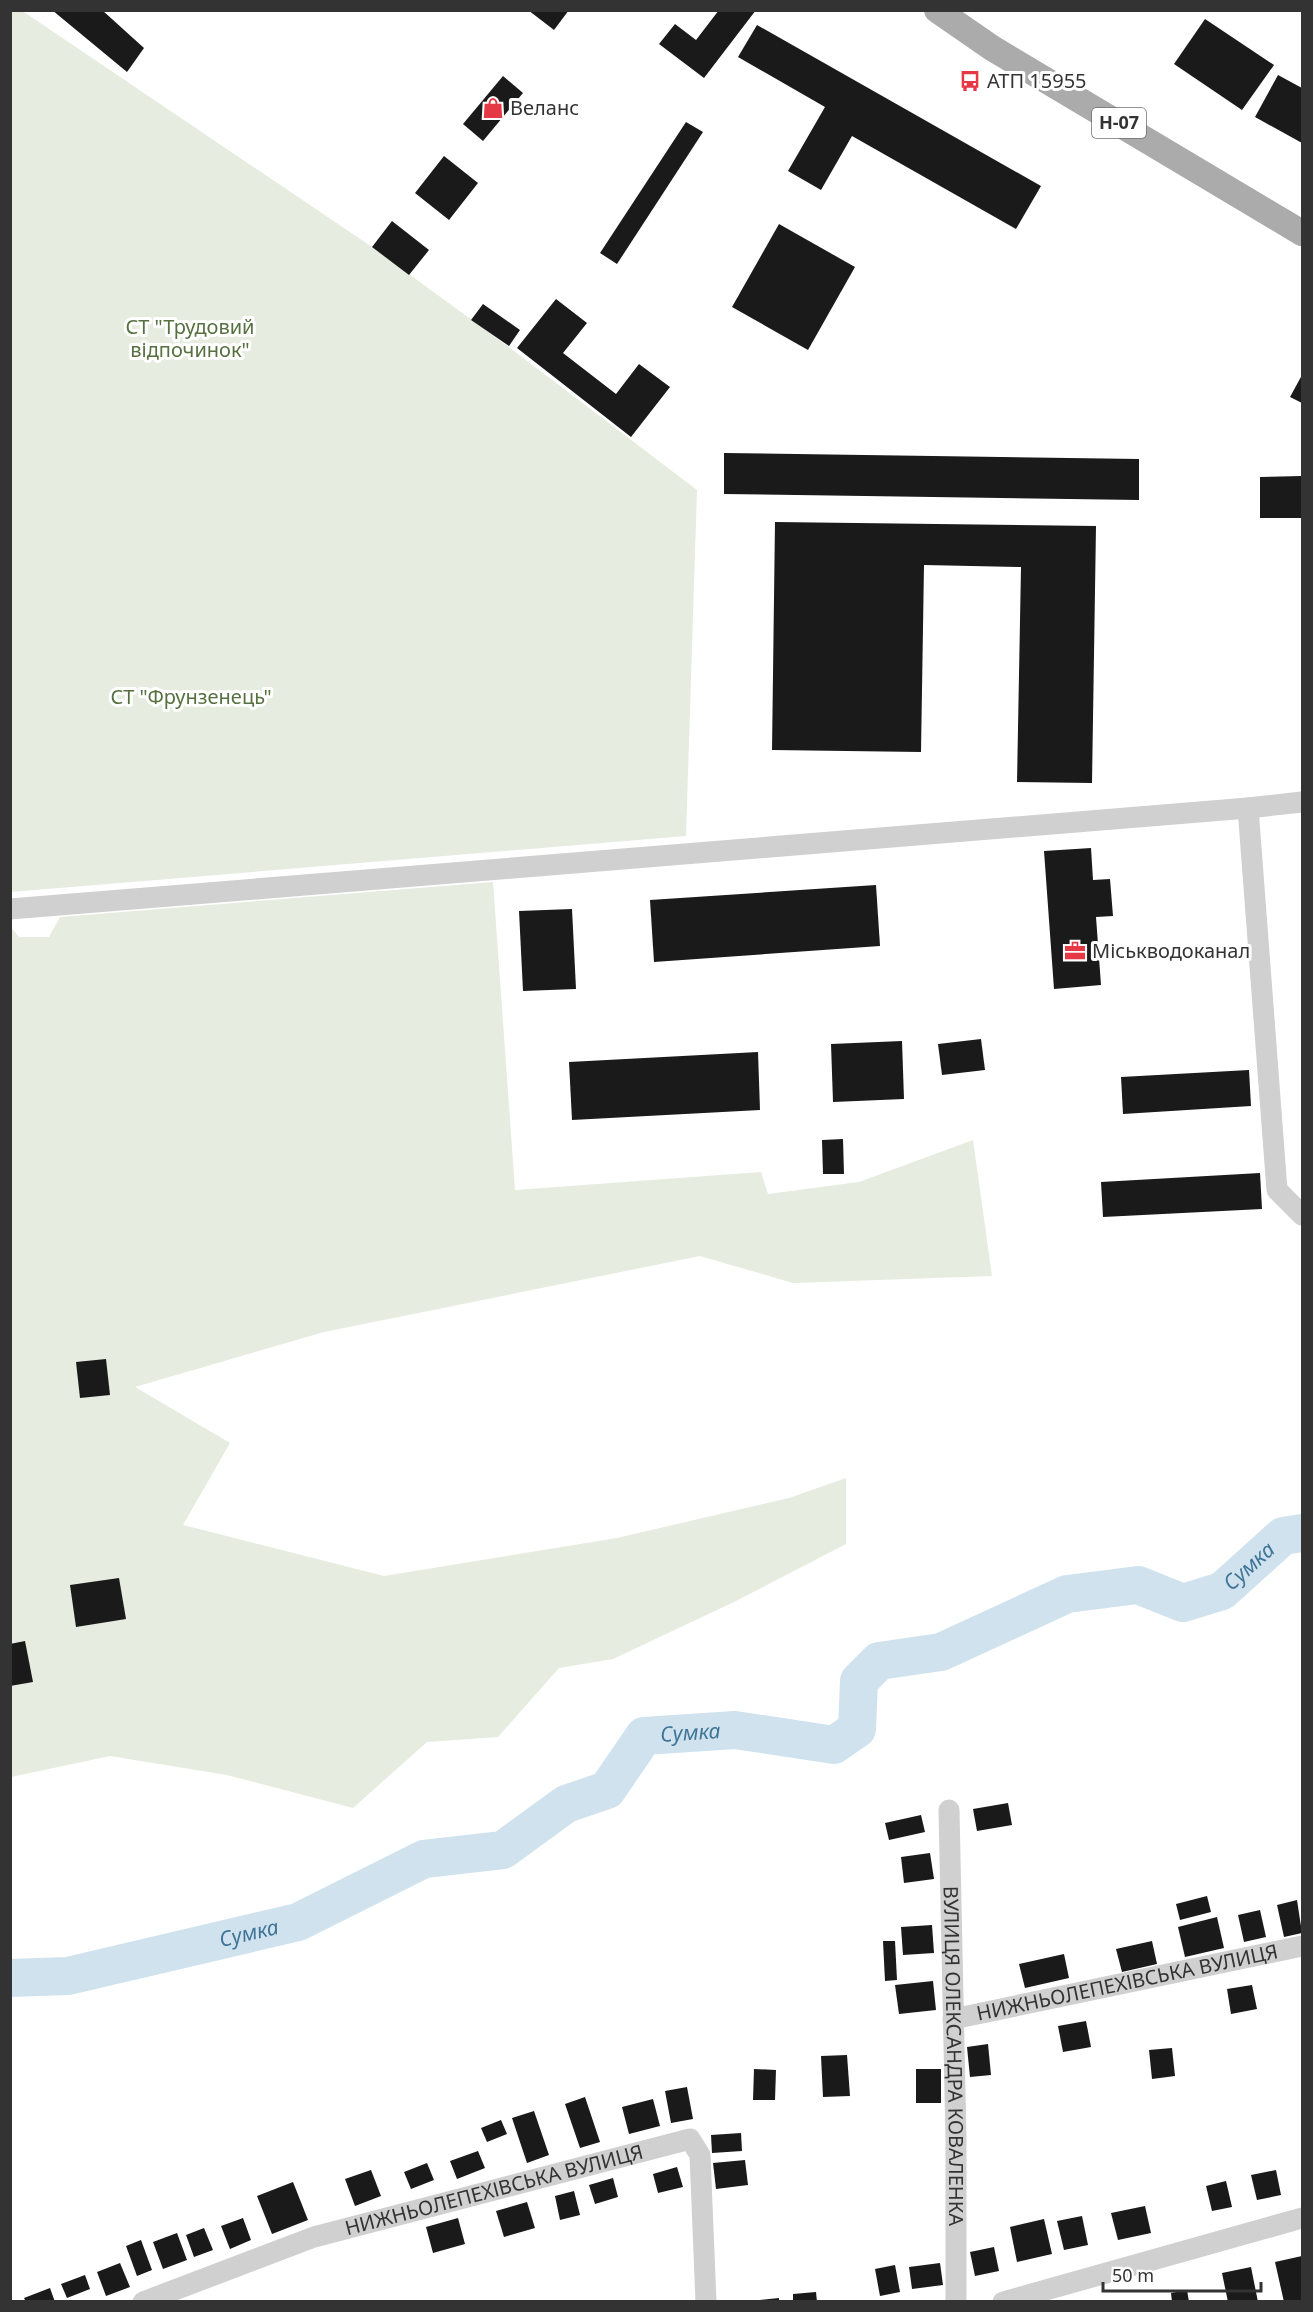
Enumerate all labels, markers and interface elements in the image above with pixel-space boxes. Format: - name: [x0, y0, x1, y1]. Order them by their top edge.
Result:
- place label: АТП 15955: [987, 67, 1087, 94]
- bus stop icon: АТП 15955: [958, 69, 982, 93]
- place label: Веланс: [510, 94, 579, 121]
- shop icon: Веланс: [481, 96, 505, 120]
- road number: Н-07: [1092, 108, 1146, 138]
- park label: СТ "Трудовий відпочинок": [125, 313, 255, 363]
- park label: СТ "Фрунзенець": [110, 683, 272, 710]
- place label: Міськводоканал: [1092, 937, 1250, 964]
- office icon: Міськводоканал: [1063, 939, 1087, 963]
- water label: Сумка: [1217, 1535, 1280, 1596]
- water label: Сумка: [659, 1716, 721, 1748]
- street label: ВУЛИЦЯ ОЛЕКСАНДРА КОВАЛЕНКА: [938, 1886, 970, 2226]
- water label: Сумка: [216, 1912, 281, 1953]
- street label: НИЖНЬОЛЕПЕХІВСЬКА ВУЛИЦЯ: [974, 1937, 1280, 2027]
- street label: НИЖНЬОЛЕПЕХІВСЬКА ВУЛИЦЯ: [342, 2138, 646, 2241]
- scale bar: [1103, 2255, 1260, 2293]
- text: 50 m: [1112, 2263, 1154, 2287]

